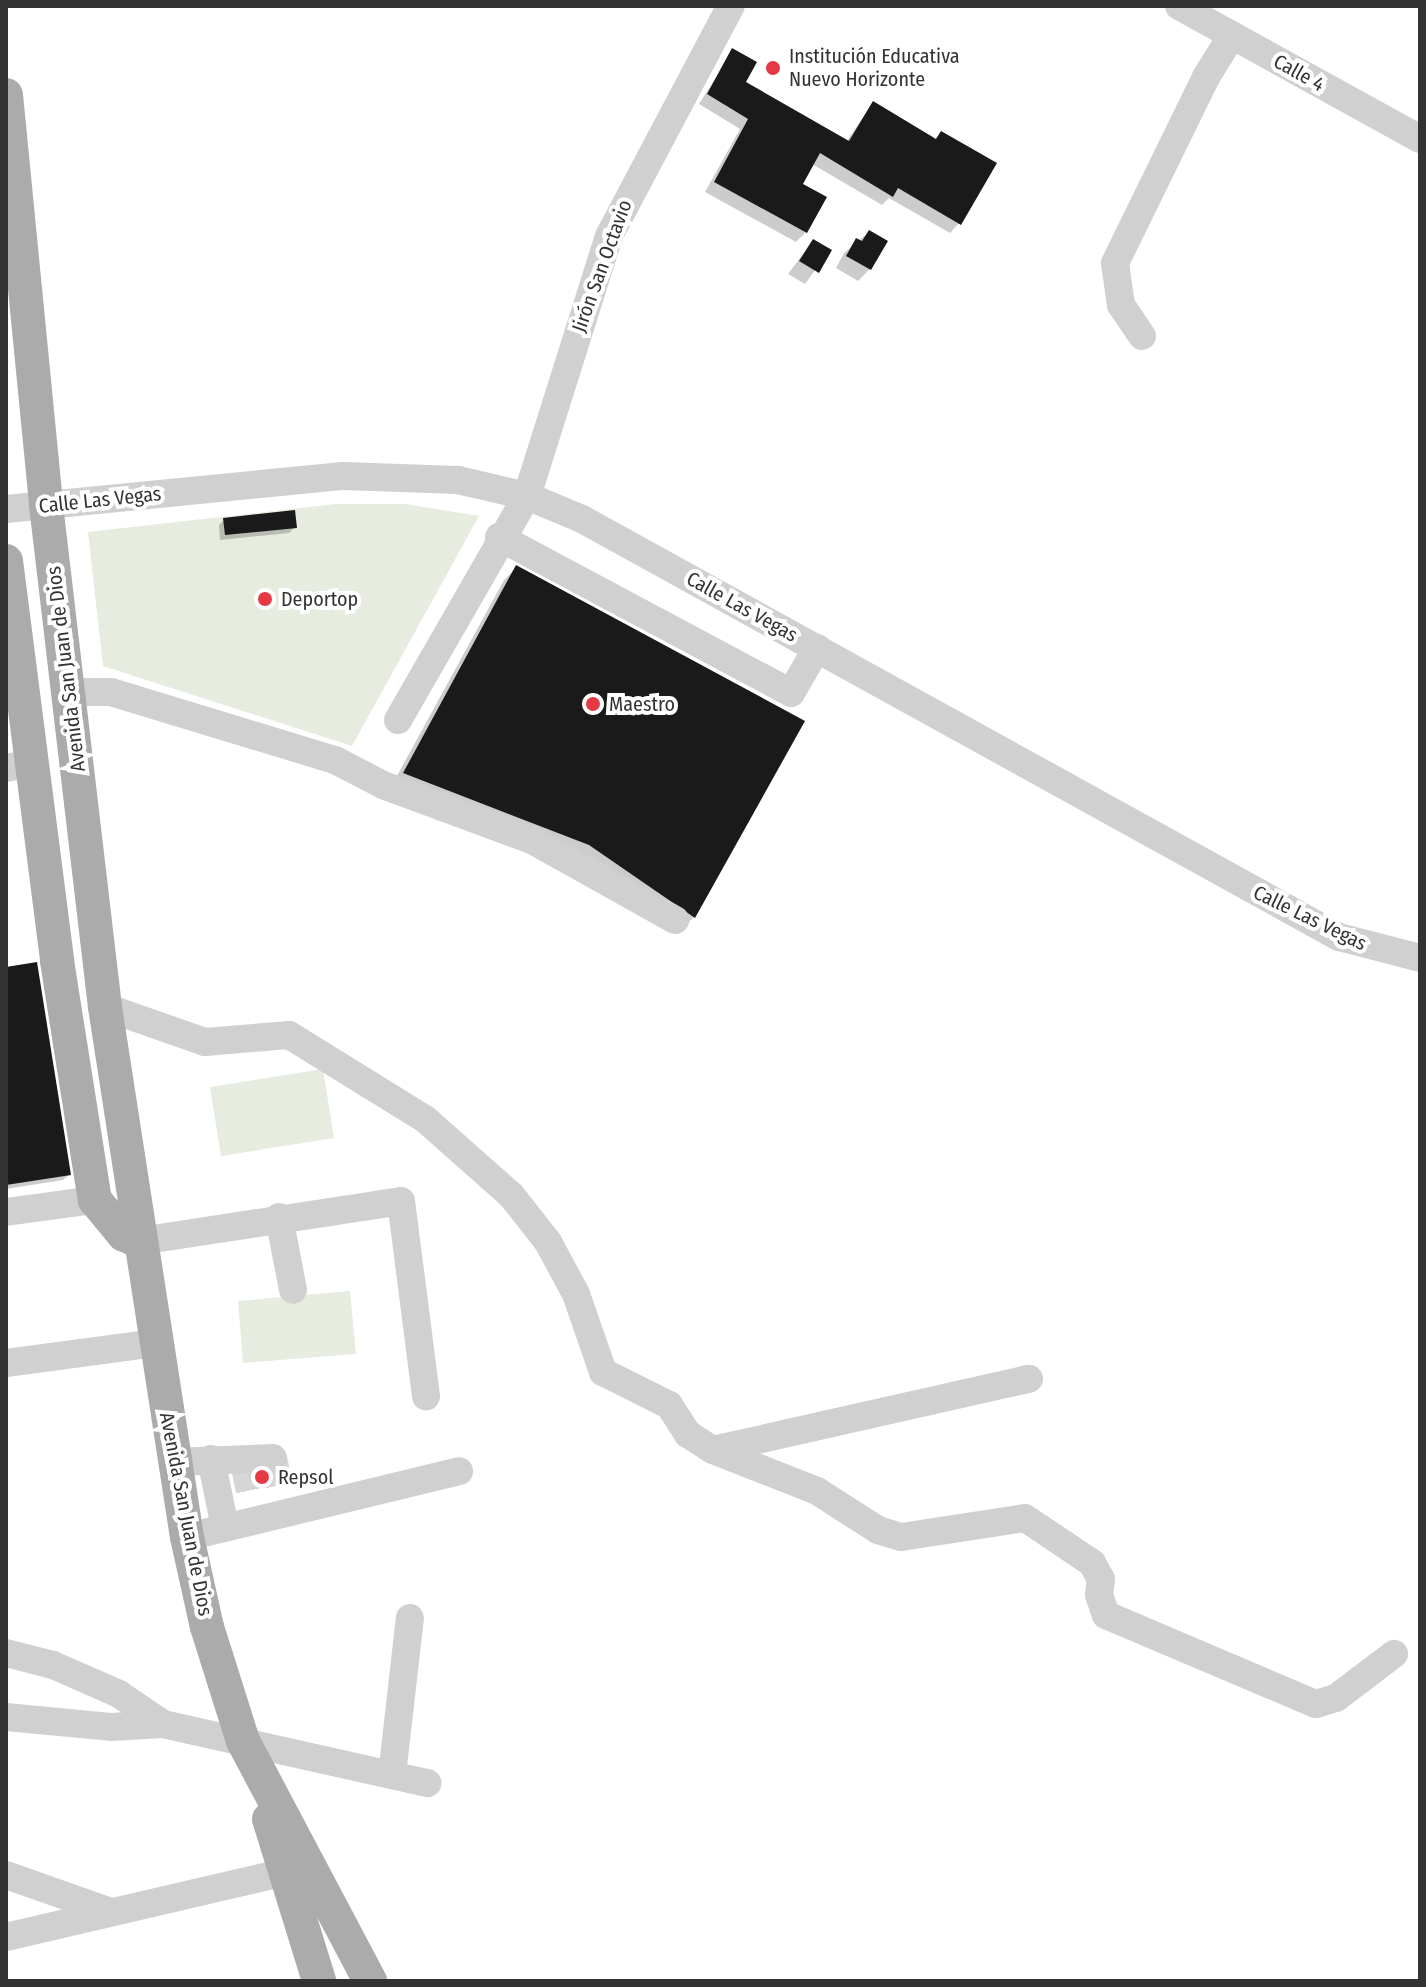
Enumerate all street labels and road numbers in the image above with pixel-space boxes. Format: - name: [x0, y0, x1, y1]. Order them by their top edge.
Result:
- street label: Calle 4: [1269, 49, 1329, 97]
- street label: Jirón San Octavio: [567, 197, 637, 335]
- street label: Calle Las Vegas: [38, 482, 162, 518]
- street label: Avenida San Juan de Dios: [41, 565, 91, 773]
- street label: Calle Las Vegas: [682, 567, 802, 647]
- street label: Calle Las Vegas: [1249, 880, 1371, 956]
- street label: Avenida San Juan de Dios: [154, 1410, 218, 1618]

